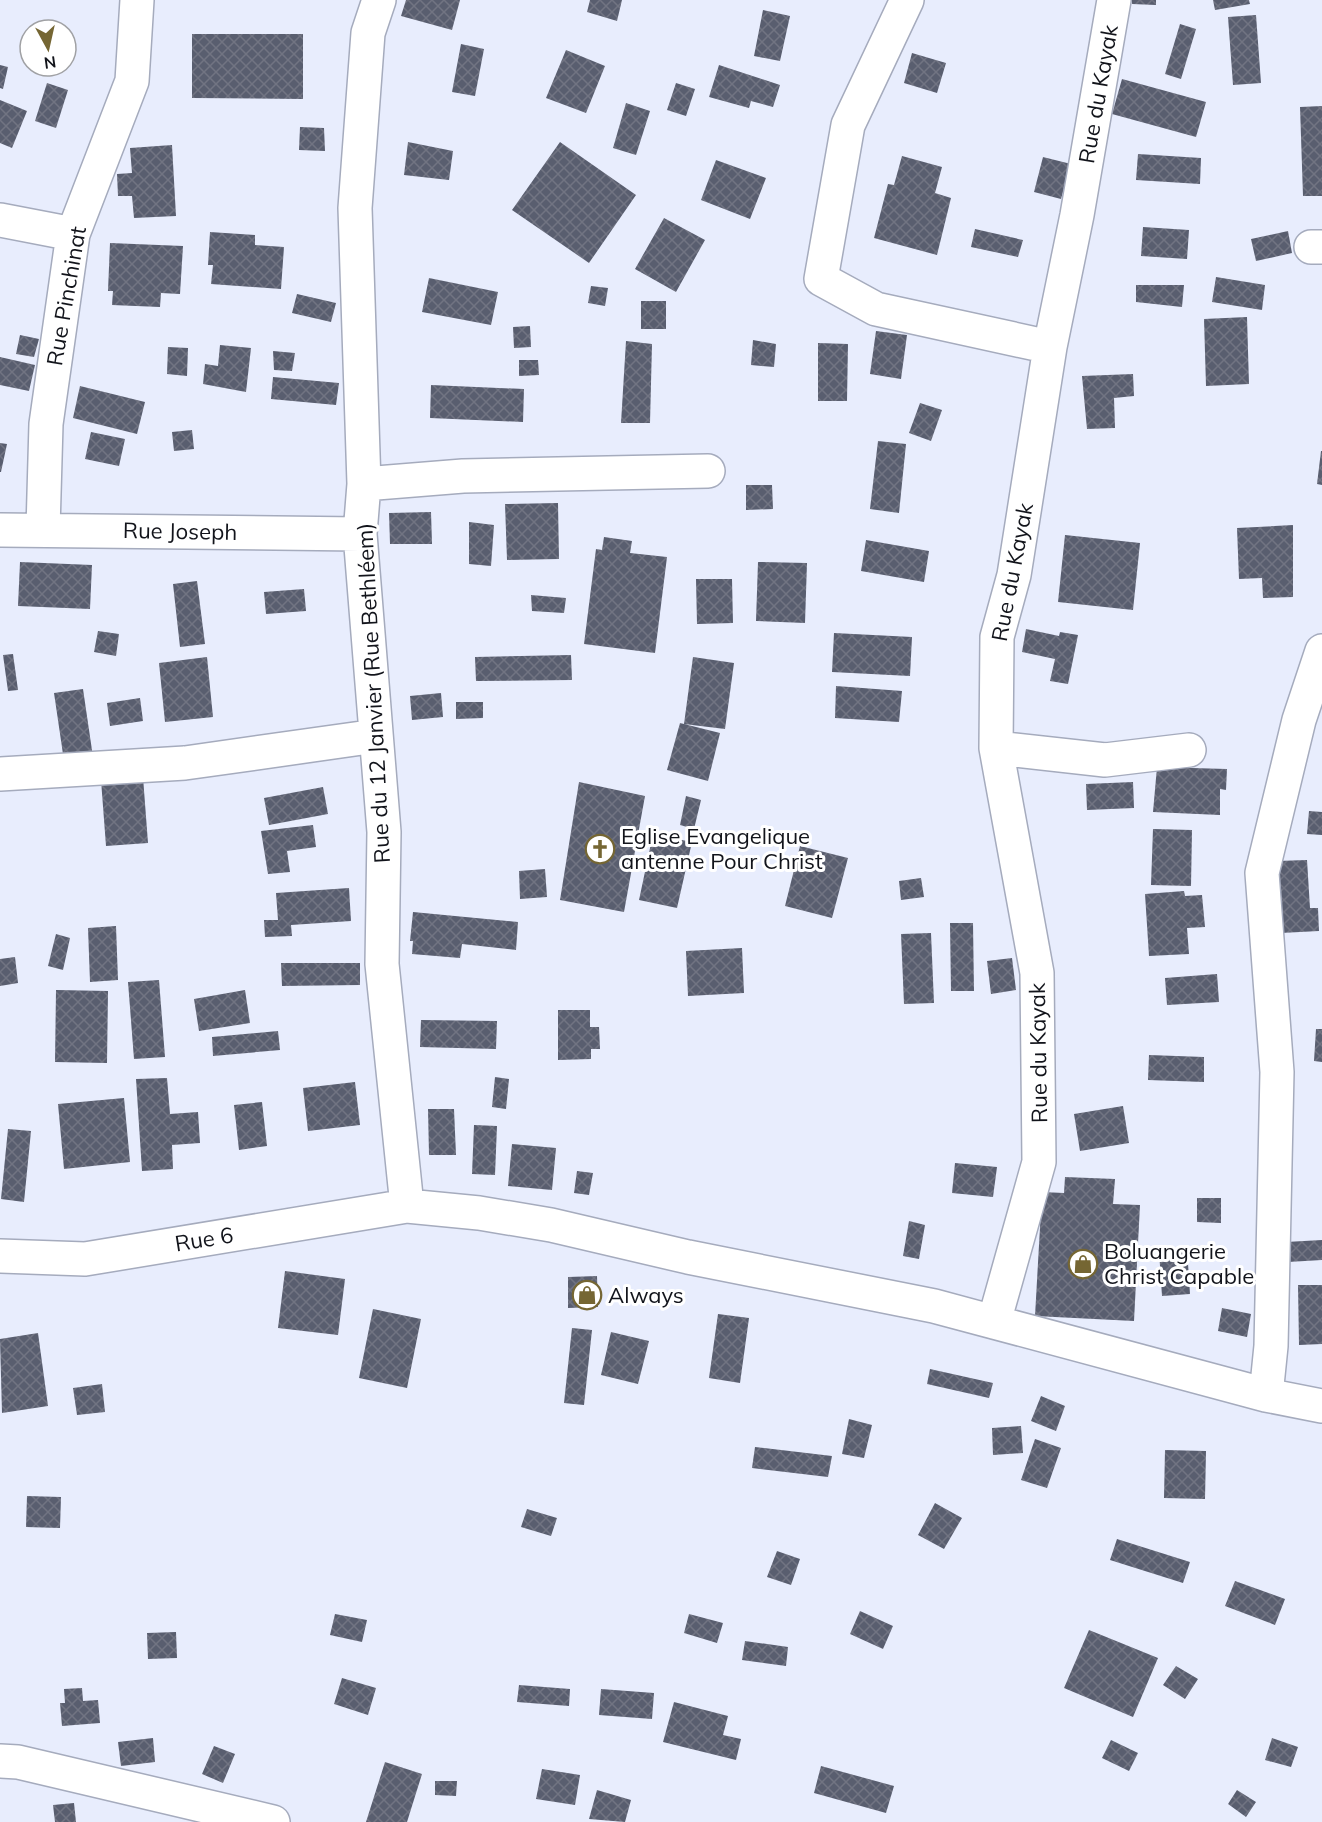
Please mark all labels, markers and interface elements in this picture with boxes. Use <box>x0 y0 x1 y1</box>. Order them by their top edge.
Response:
north arrow <box>18 18 78 78</box>
street label: Rue du Kayak <box>1072 22 1124 166</box>
text: N <box>43 52 57 74</box>
street label: Rue Pinchinat <box>40 224 92 368</box>
street label: Rue du Kayak <box>985 500 1039 644</box>
street label: Rue Joseph <box>123 516 237 546</box>
street label: Rue du 12 Janvier (Rue Bethléem) <box>350 522 396 864</box>
place label: Eglise Evangelique antenne Pour Christ <box>621 822 823 875</box>
church icon: Eglise Evangelique antenne Pour Christ <box>584 833 616 865</box>
street label: Rue du Kayak <box>1023 982 1053 1123</box>
street label: Rue 6 <box>173 1221 235 1257</box>
place label: Boluangerie Christ Capable <box>1104 1237 1254 1290</box>
shop icon: Boluangerie Christ Capable <box>1067 1248 1099 1280</box>
shop icon: Always <box>571 1279 603 1311</box>
place label: Always <box>608 1281 684 1309</box>

